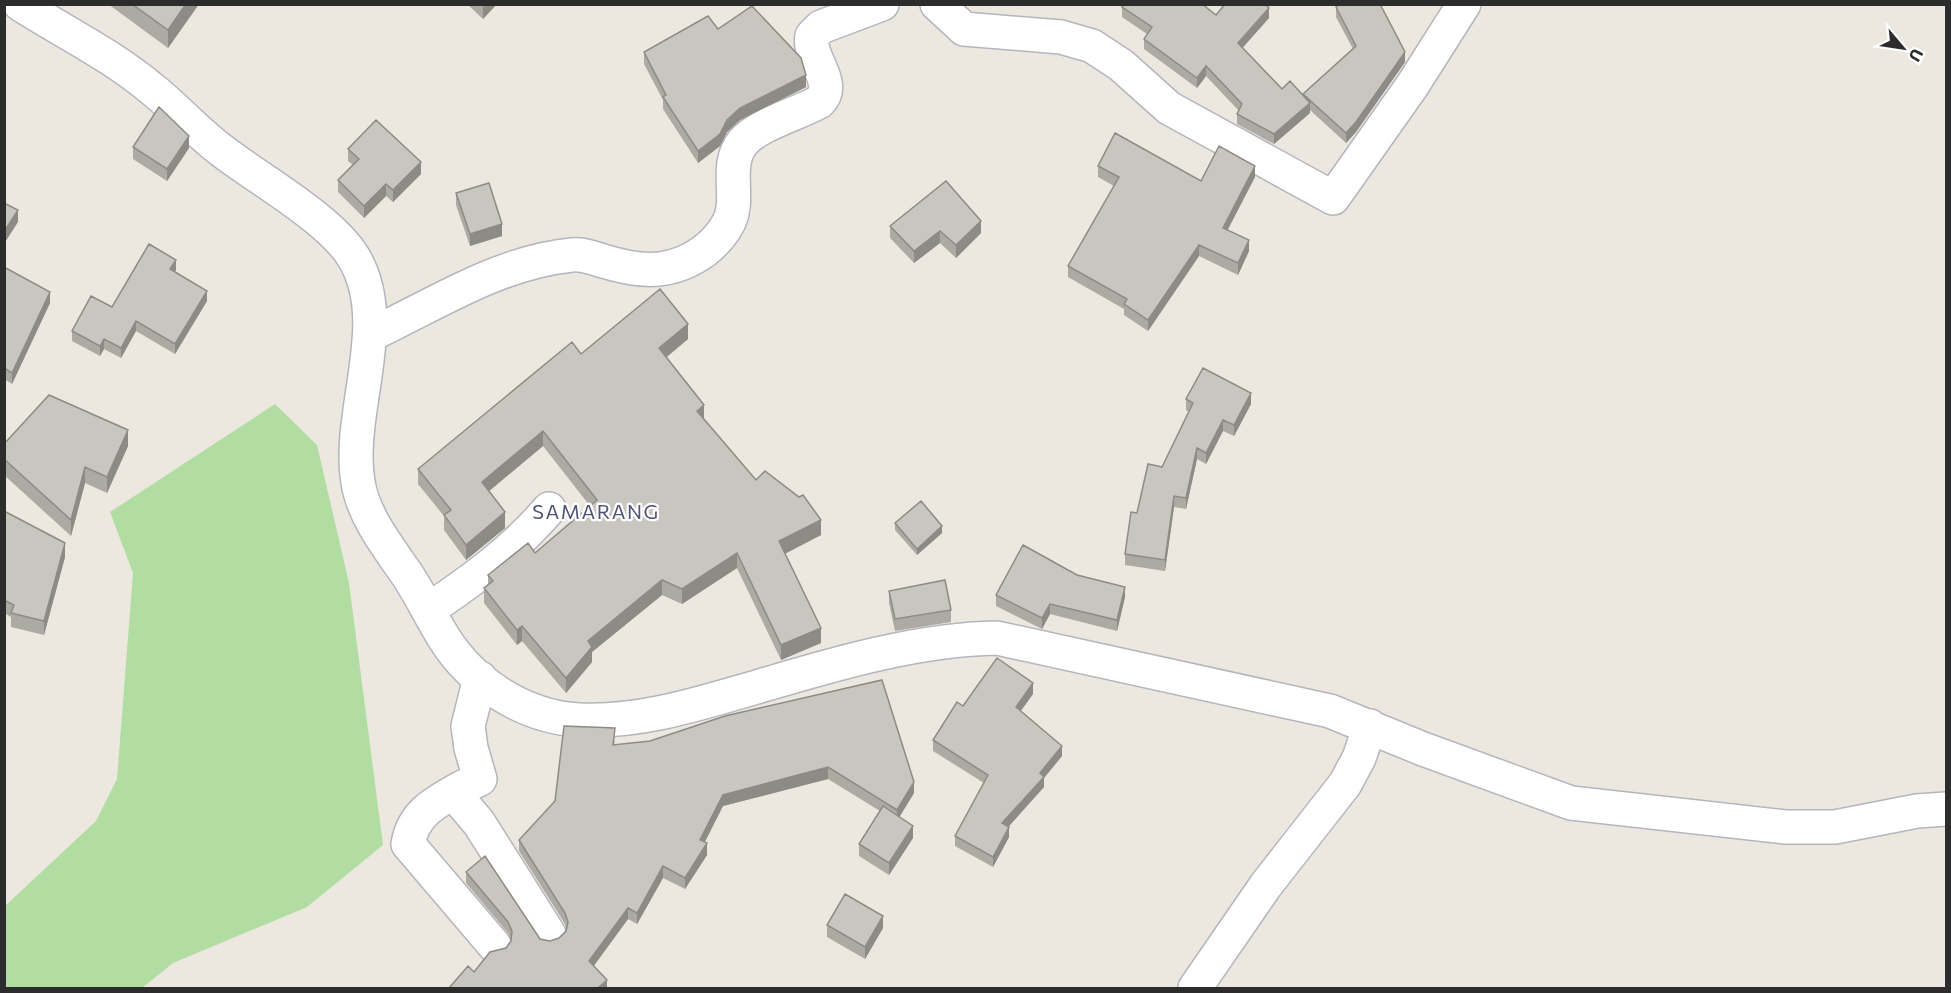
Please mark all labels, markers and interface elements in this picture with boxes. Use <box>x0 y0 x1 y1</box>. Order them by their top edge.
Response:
north arrow <box>1873 18 1933 78</box>
text: U <box>1905 46 1928 65</box>
district label: SAMARANG <box>532 499 660 523</box>

